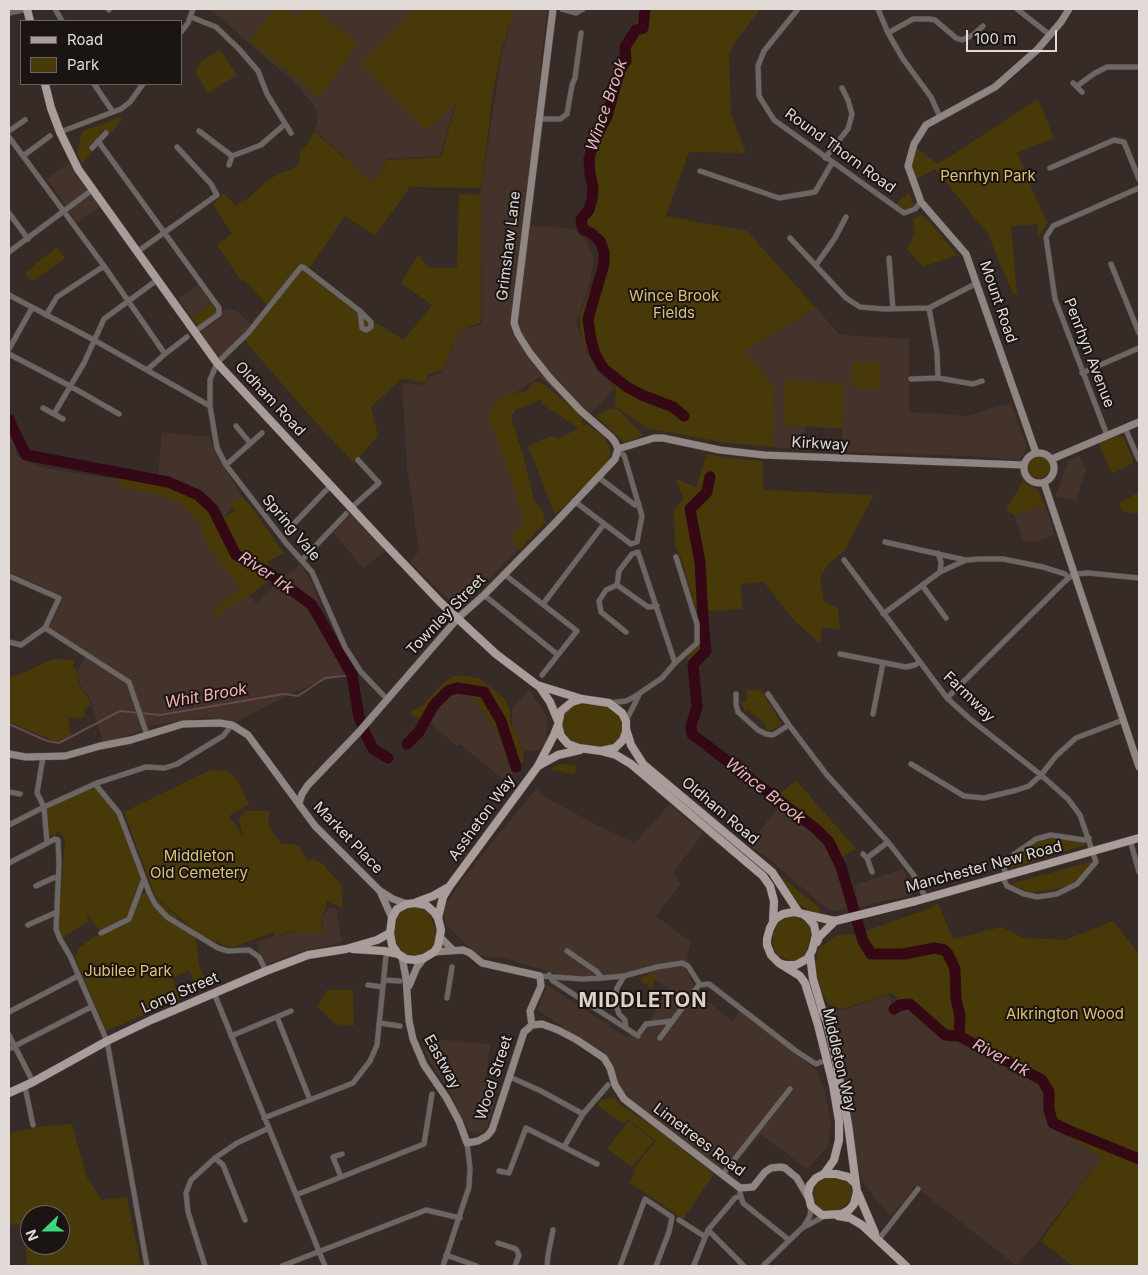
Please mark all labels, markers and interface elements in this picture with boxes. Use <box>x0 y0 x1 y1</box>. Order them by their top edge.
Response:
legend <box>20 20 182 85</box>
scale bar <box>968 20 1059 52</box>
text: 100 m <box>974 29 1016 48</box>
text: Road <box>67 30 103 49</box>
text: Park <box>67 55 99 74</box>
water label: Wince Brook <box>582 56 632 154</box>
street label: Round Thorn Road <box>781 105 899 197</box>
park label: Penrhyn Park <box>940 167 1036 185</box>
street label: Grimshaw Lane <box>493 190 525 302</box>
street label: Mount Road <box>976 259 1020 345</box>
park label: Wince Brook Fields <box>629 287 719 322</box>
street label: Penrhyn Avenue <box>1060 296 1118 410</box>
street label: Oldham Road <box>231 358 309 440</box>
street label: Kirkway <box>791 434 849 454</box>
street label: Spring Vale <box>258 491 324 565</box>
water label: River Irk <box>235 548 297 598</box>
street label: Townley Street <box>403 571 489 659</box>
street label: Farmway <box>939 668 999 726</box>
water label: Whit Brook <box>163 679 249 713</box>
water label: Wince Brook <box>721 754 809 828</box>
street label: Assheton Way <box>445 772 519 864</box>
street label: Oldham Road <box>678 774 762 848</box>
street label: Market Place <box>309 798 387 878</box>
street label: Manchester New Road <box>904 838 1064 896</box>
park label: Middleton Old Cemetery <box>150 847 248 882</box>
park label: Jubilee Park <box>84 962 172 980</box>
street label: Long Street <box>139 969 221 1017</box>
district label: MIDDLETON <box>577 989 709 1013</box>
park label: Alkrington Wood <box>1006 1005 1124 1023</box>
street label: Middleton Way <box>818 1007 860 1113</box>
street label: Eastway <box>420 1032 464 1092</box>
street label: Wood Street <box>472 1033 516 1123</box>
water label: River Irk <box>969 1035 1033 1081</box>
street label: Limetrees Road <box>650 1100 748 1180</box>
north arrow <box>20 1205 70 1255</box>
text: N <box>22 1227 41 1244</box>

